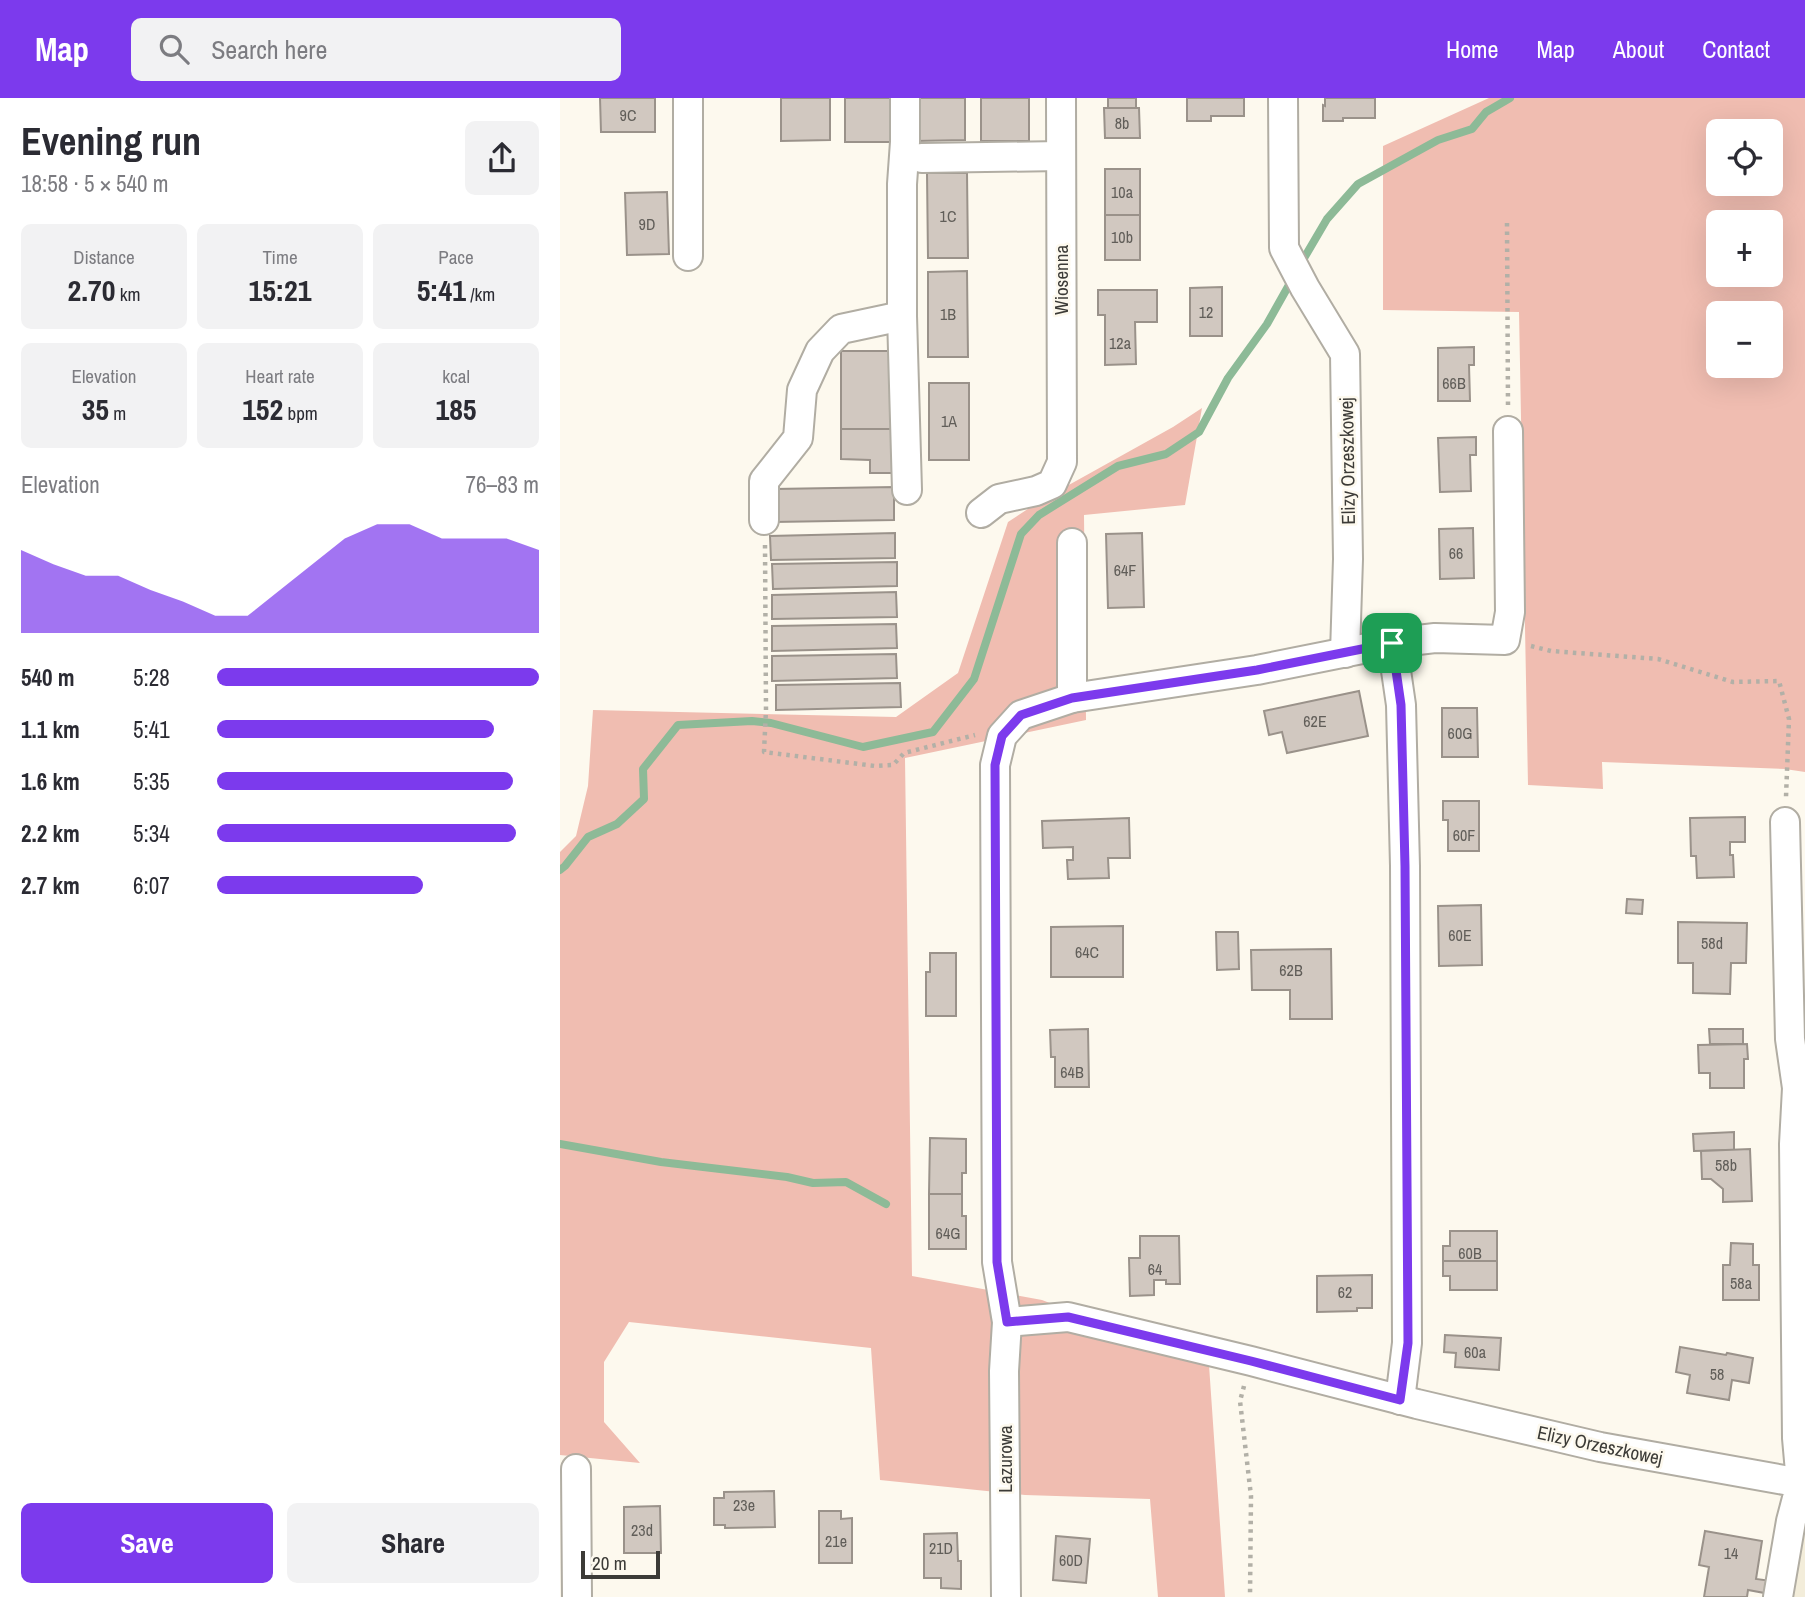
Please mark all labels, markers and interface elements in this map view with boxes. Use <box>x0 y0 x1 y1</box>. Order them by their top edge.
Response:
search box <box>131 18 621 81</box>
text: Map <box>35 27 89 71</box>
icon: search <box>155 30 193 68</box>
text: Search here <box>211 32 327 67</box>
text: Home <box>1446 33 1498 65</box>
text: Map <box>1536 33 1575 65</box>
text: About <box>1613 33 1664 65</box>
text: Contact <box>1702 33 1770 65</box>
house number: 9C <box>620 104 636 126</box>
house number: 8b <box>1115 112 1129 134</box>
text: Evening run <box>21 116 201 167</box>
map controls <box>1706 119 1783 378</box>
button: locate <box>1706 119 1783 196</box>
button: share <box>465 121 539 195</box>
text: 18:58 · 5 × 540 m <box>21 168 168 199</box>
house number: 10a <box>1111 181 1134 203</box>
house number: 1C <box>940 205 956 227</box>
button: + <box>1706 210 1783 287</box>
house number: 9D <box>639 213 655 235</box>
house number: 10b <box>1111 226 1133 248</box>
text: Distance <box>73 244 135 270</box>
text: Time <box>262 244 298 270</box>
text: Pace <box>438 244 474 270</box>
street label: Wiosenna <box>1048 245 1074 315</box>
text: 2.70 <box>68 270 115 310</box>
text: 15:21 <box>249 270 311 310</box>
text: 5:41 <box>417 270 466 310</box>
text: km <box>115 281 141 307</box>
text: /km <box>466 281 495 307</box>
house number: 12 <box>1199 301 1213 323</box>
button: − <box>1706 301 1783 378</box>
house number: 1B <box>940 303 956 325</box>
house number: 12a <box>1109 332 1132 354</box>
text: Elevation <box>72 363 136 389</box>
text: Heart rate <box>245 363 315 389</box>
text: kcal <box>442 363 470 389</box>
house number: 66B <box>1442 372 1466 394</box>
text: 35 <box>82 389 109 429</box>
text: 152 <box>242 389 283 429</box>
text: 185 <box>435 389 477 429</box>
street label: Elizy Orzeszkowej <box>1333 397 1361 525</box>
text: m <box>109 400 126 426</box>
text: bpm <box>283 400 318 426</box>
house number: 1A <box>941 410 957 432</box>
text: Elevation <box>21 469 100 500</box>
text: 76–83 m <box>466 469 539 500</box>
house number: 66 <box>1449 542 1463 564</box>
house number: 64F <box>1114 559 1136 581</box>
pin <box>1362 613 1422 673</box>
icon: arrive <box>1373 624 1411 662</box>
text: 540 m <box>21 662 74 693</box>
text: 5:28 <box>133 662 170 693</box>
house number: 62E <box>1303 710 1327 732</box>
text: 1.1 km <box>21 714 80 745</box>
text: 5:41 <box>133 714 170 745</box>
house number: 60G <box>1448 722 1472 744</box>
text: 1.6 km <box>21 766 80 797</box>
text: 5:35 <box>133 766 170 797</box>
text: 2.2 km <box>21 818 80 849</box>
text: 5:34 <box>133 818 170 849</box>
house number: 60F <box>1453 824 1475 846</box>
text: 2.7 km <box>21 870 80 901</box>
text: 6:07 <box>133 870 170 901</box>
house number: 60E <box>1448 924 1472 946</box>
house number: 58d <box>1701 932 1723 954</box>
house number: 64C <box>1075 941 1099 963</box>
house number: 62B <box>1279 959 1303 981</box>
house number: 64B <box>1060 1061 1084 1083</box>
house number: 58b <box>1715 1154 1737 1176</box>
house number: 64G <box>936 1222 960 1244</box>
house number: 60B <box>1458 1242 1482 1264</box>
house number: 64 <box>1148 1258 1162 1280</box>
house number: 58a <box>1730 1272 1753 1294</box>
house number: 62 <box>1338 1281 1352 1303</box>
house number: 60a <box>1464 1341 1487 1363</box>
house number: 58 <box>1710 1363 1724 1385</box>
street label: Elizy Orzeszkowej <box>1535 1419 1665 1471</box>
street label: Lazurowa <box>992 1425 1018 1493</box>
house number: 23e <box>733 1494 755 1516</box>
button: Save <box>21 1503 273 1583</box>
button: Share <box>287 1503 539 1583</box>
house number: 23d <box>631 1519 653 1541</box>
house number: 21e <box>825 1530 847 1552</box>
house number: 21D <box>929 1537 953 1559</box>
house number: 14 <box>1724 1542 1738 1564</box>
scale bar <box>581 1548 660 1580</box>
house number: 60D <box>1059 1549 1083 1571</box>
text: 20 m <box>592 1550 627 1576</box>

